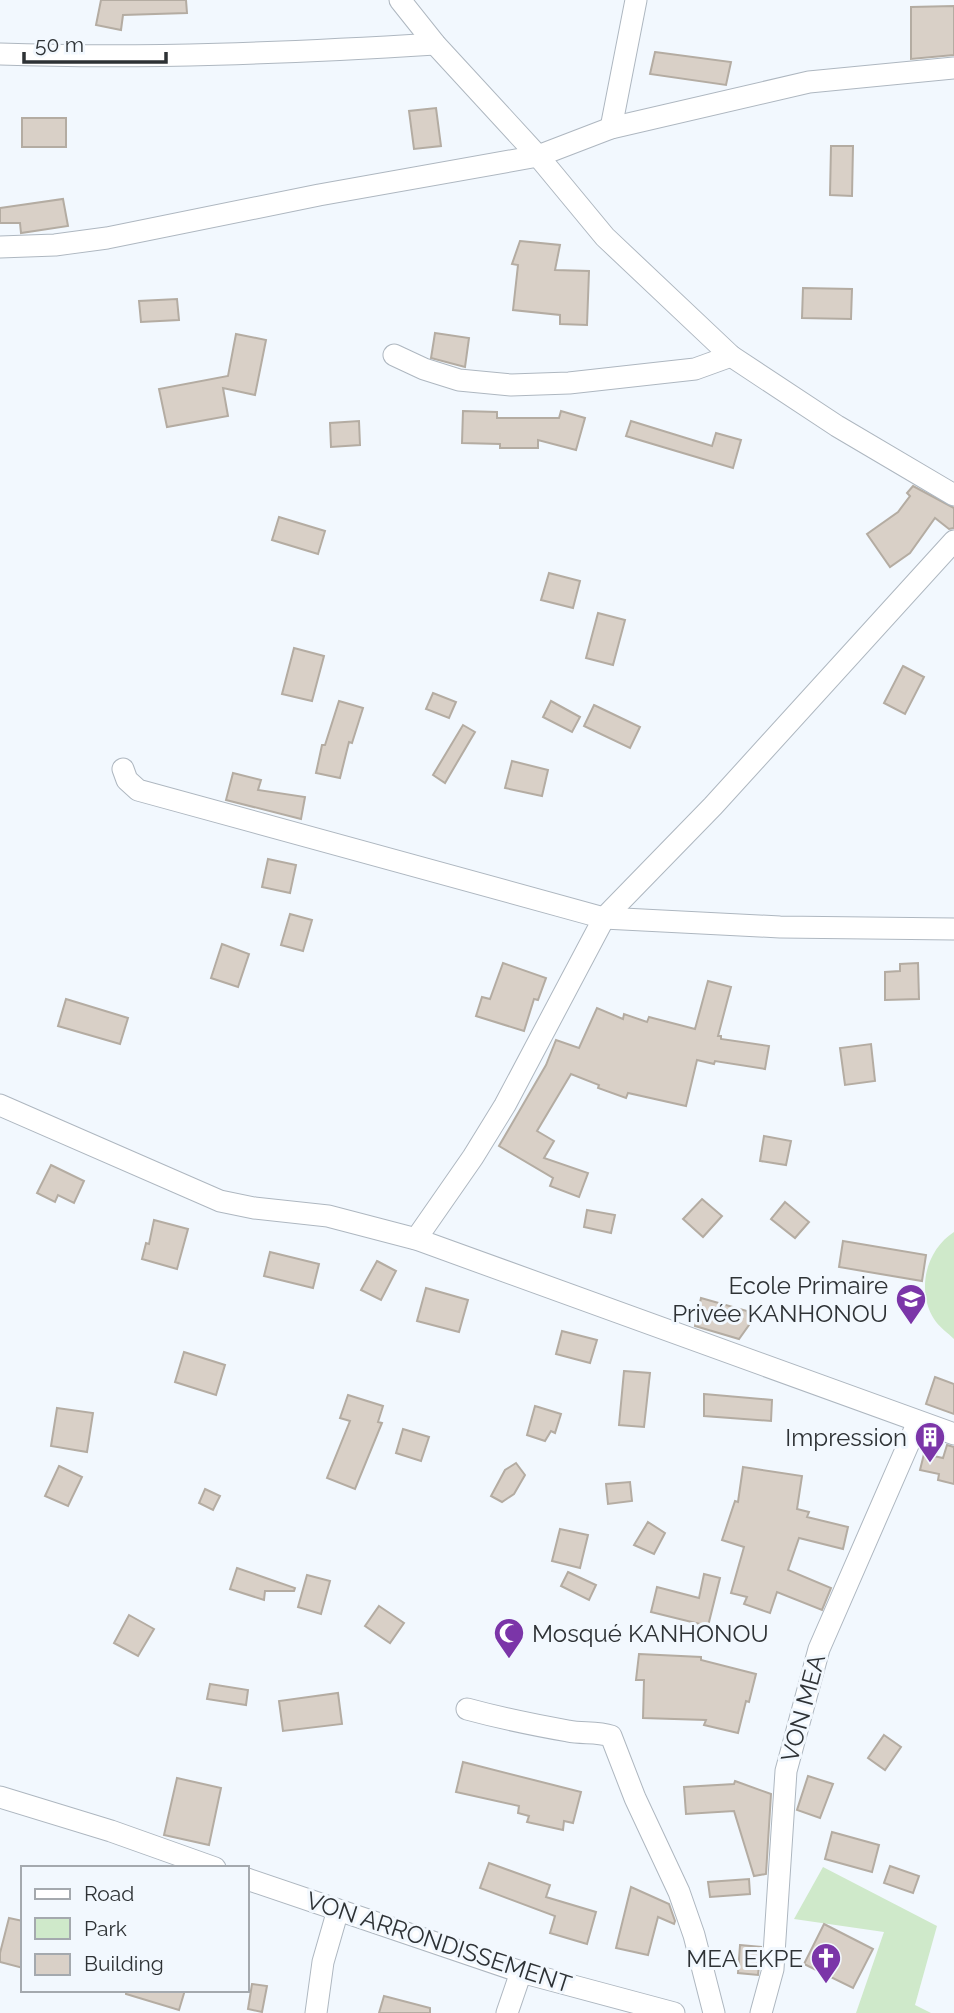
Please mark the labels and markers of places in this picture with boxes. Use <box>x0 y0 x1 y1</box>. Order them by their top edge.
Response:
place label: Ecole Primaire Privée KANHONOU <box>672 1271 888 1328</box>
school or university icon: Ecole Primaire Privée KANHONOU <box>894 1282 928 1326</box>
building icon: Impression <box>913 1420 947 1464</box>
place label: Impression <box>785 1423 907 1452</box>
mosque icon: Mosqué KANHONOU <box>492 1616 526 1660</box>
place label: Mosqué KANHONOU <box>532 1619 769 1648</box>
church icon: MEA EKPE <box>809 1941 843 1985</box>
place label: MEA EKPE <box>686 1944 803 1973</box>

